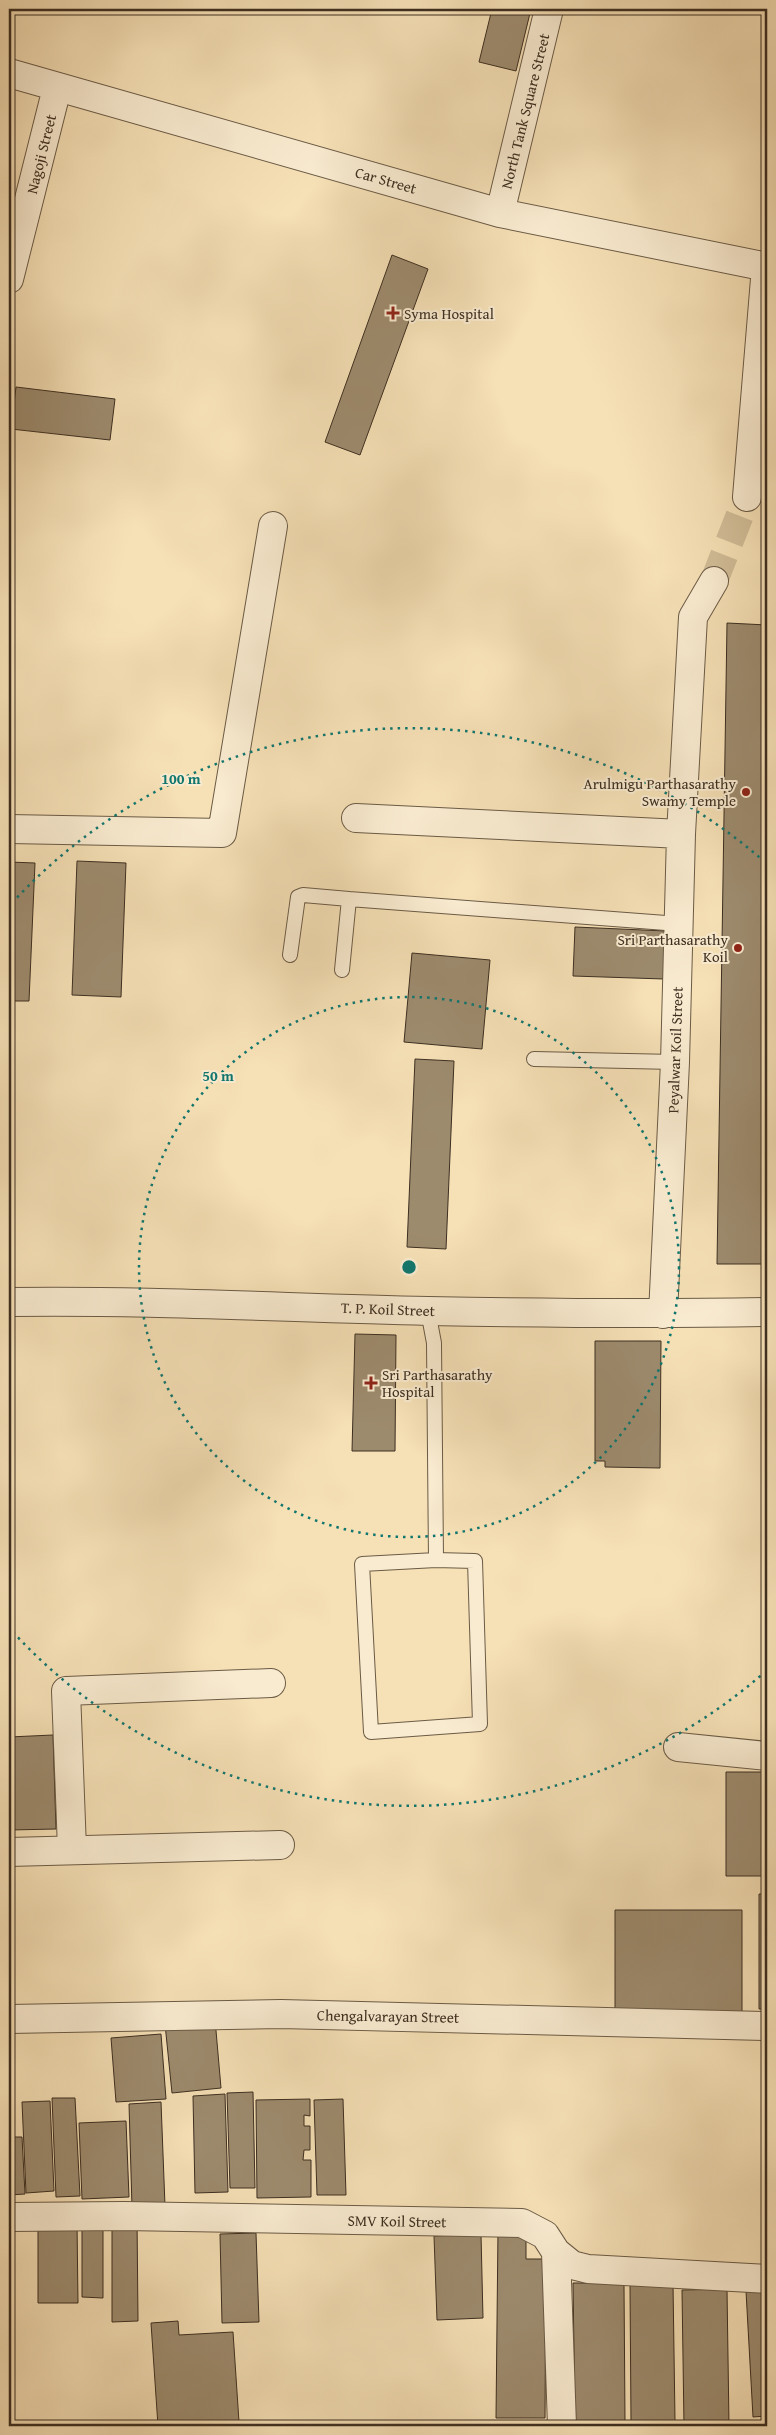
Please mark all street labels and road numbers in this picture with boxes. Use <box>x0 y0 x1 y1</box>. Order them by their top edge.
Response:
street label: North Tank Square Street <box>496 30 555 191</box>
street label: Nagoji Street <box>21 111 61 196</box>
street label: Car Street <box>353 161 420 199</box>
street label: Peyalwar Koil Street <box>662 986 688 1114</box>
street label: T. P. Koil Street <box>341 1297 436 1321</box>
street label: Chengalvarayan Street <box>317 2004 460 2028</box>
street label: SMV Koil Street <box>347 2210 447 2232</box>

